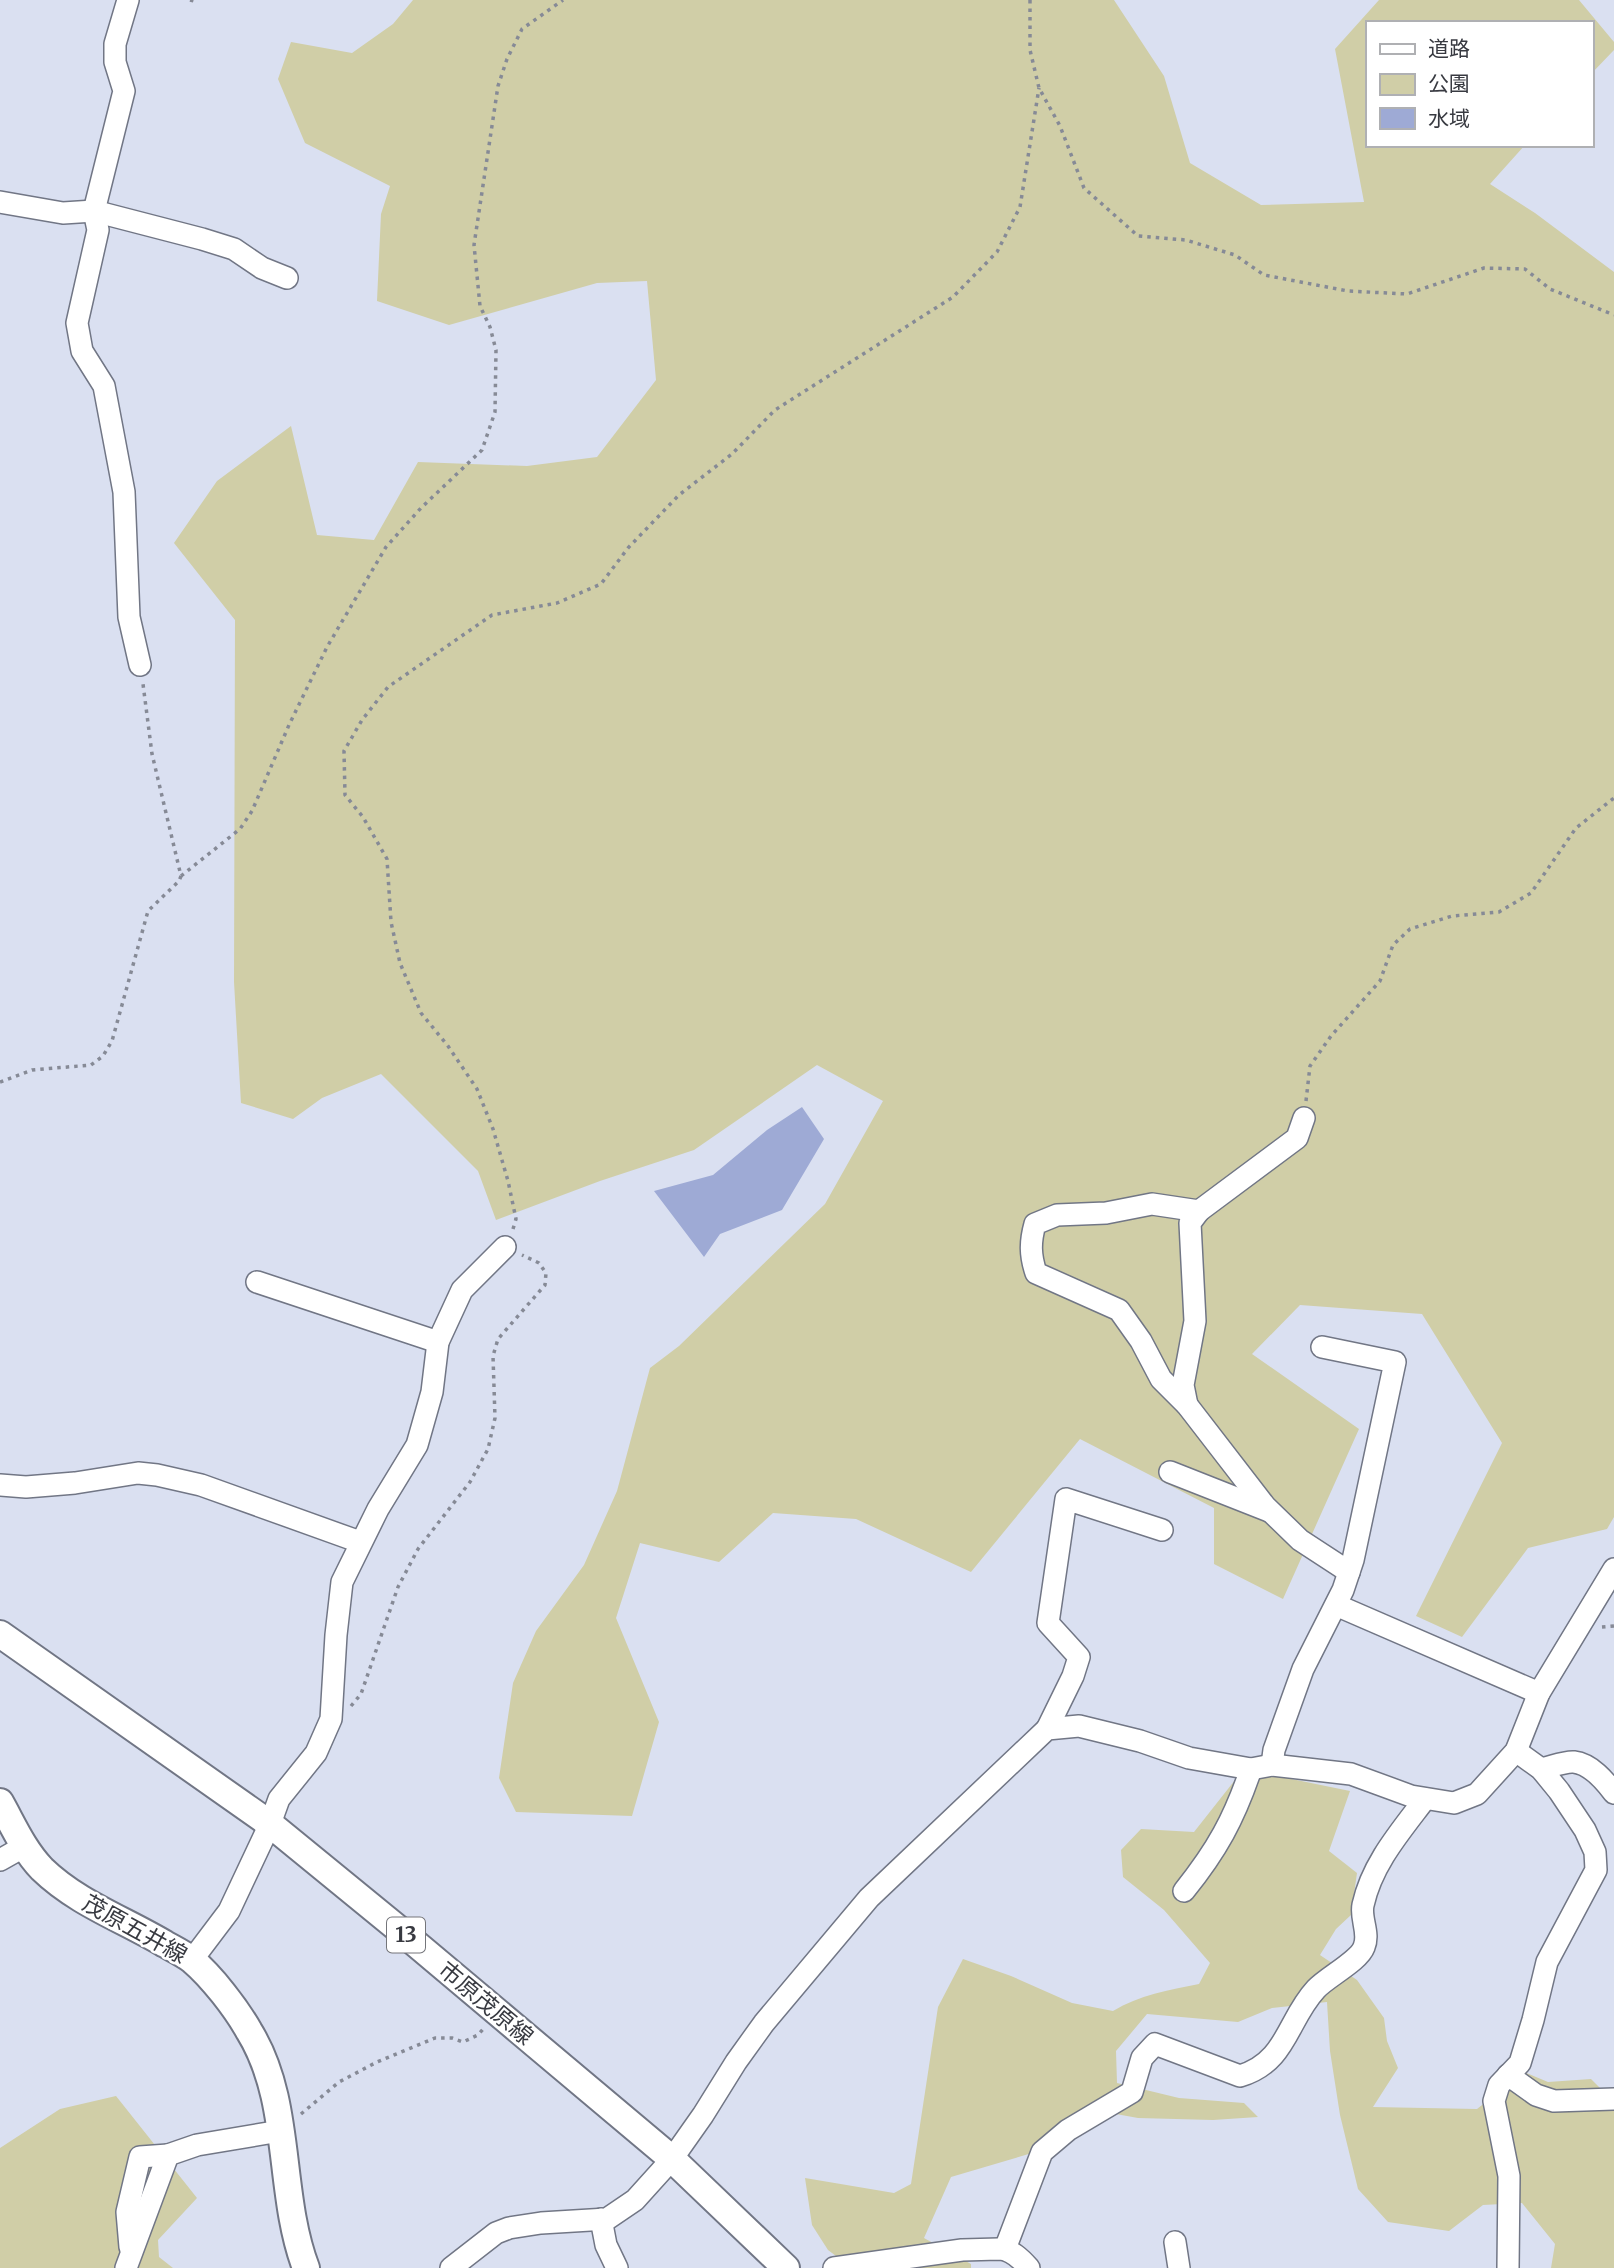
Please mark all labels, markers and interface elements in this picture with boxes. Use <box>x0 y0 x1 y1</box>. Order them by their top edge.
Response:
legend <box>1366 21 1593 147</box>
text: 道路 <box>1428 35 1470 62</box>
text: 公園 <box>1428 70 1470 97</box>
text: 水域 <box>1428 105 1470 132</box>
street label: 茂原五井線 <box>78 1888 193 1969</box>
road number: 13 <box>387 1918 425 1952</box>
street label: 市原茂原線 <box>433 1955 540 2051</box>

